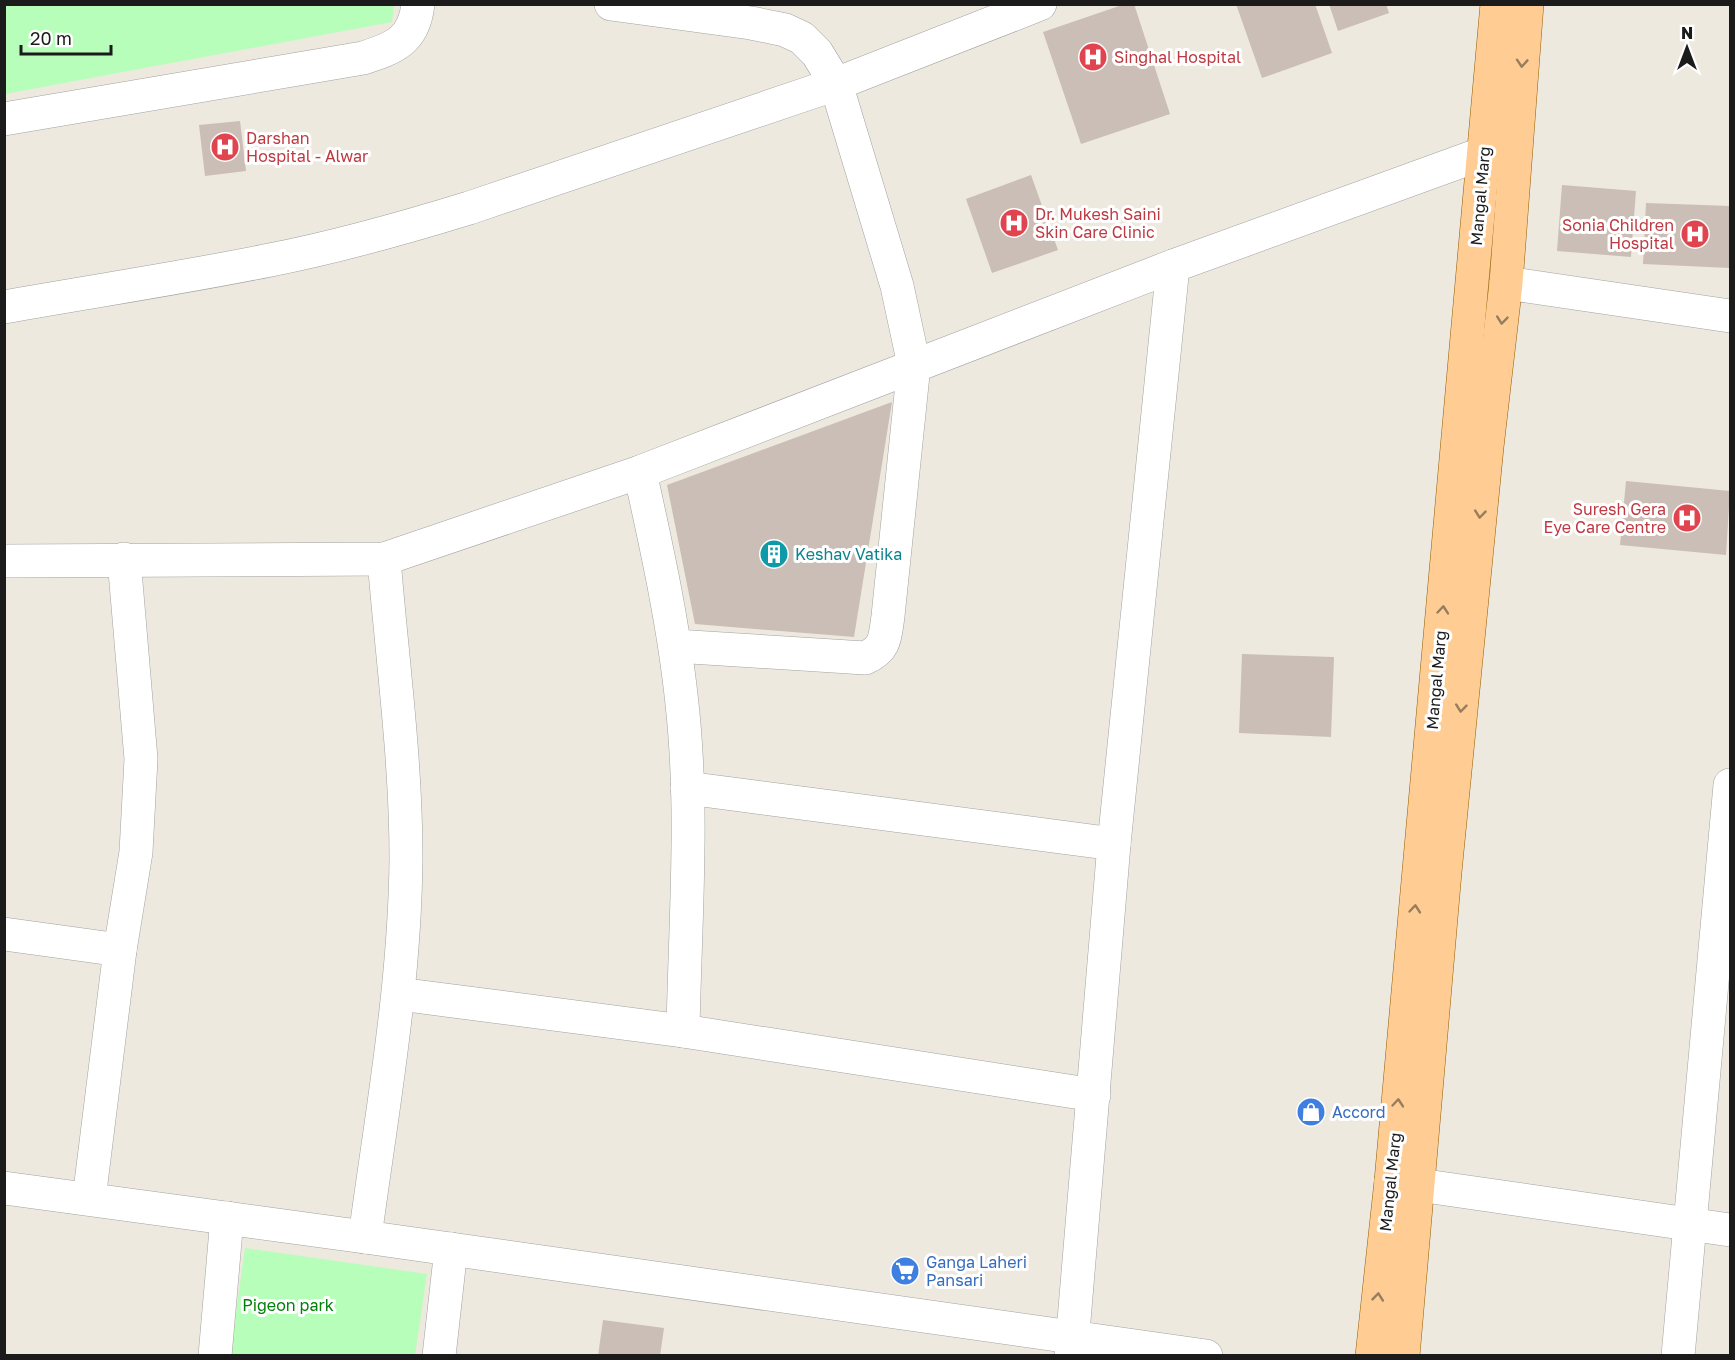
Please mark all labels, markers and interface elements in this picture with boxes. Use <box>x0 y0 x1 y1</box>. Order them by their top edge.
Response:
scale bar <box>21 18 111 56</box>
north arrow <box>1657 18 1717 78</box>
text: N <box>1681 23 1693 43</box>
text: 20 m <box>30 27 72 49</box>
hospital icon: Singhal Hospital <box>1077 41 1109 73</box>
place label: Singhal Hospital <box>1114 47 1241 67</box>
one-way arrow <box>1516 58 1529 67</box>
place label: Darshan Hospital - Alwar <box>246 128 368 166</box>
hospital icon: Darshan Hospital - Alwar <box>209 131 241 163</box>
street label: Mangal Marg <box>1466 146 1494 246</box>
place label: Dr. Mukesh Saini Skin Care Clinic <box>1035 204 1161 242</box>
hospital icon: Dr. Mukesh Saini Skin Care Clinic <box>998 207 1030 239</box>
place label: Sonia Children Hospital <box>1562 215 1674 253</box>
hospital icon: Sonia Children Hospital <box>1679 218 1711 250</box>
one-way arrow <box>1496 315 1508 325</box>
place label: Suresh Gera Eye Care Centre <box>1544 499 1666 537</box>
hospital icon: Suresh Gera Eye Care Centre <box>1671 502 1703 534</box>
one-way arrow <box>1475 509 1487 518</box>
building icon: Keshav Vatika <box>758 538 790 570</box>
place label: Keshav Vatika <box>795 544 902 564</box>
one-way arrow <box>1436 606 1449 615</box>
street label: Mangal Marg <box>1422 630 1450 730</box>
one-way arrow <box>1455 703 1468 712</box>
one-way arrow <box>1408 905 1421 914</box>
shop icon: Accord <box>1295 1096 1327 1128</box>
one-way arrow <box>1391 1099 1404 1108</box>
place label: Accord <box>1332 1102 1386 1122</box>
street label: Mangal Marg <box>1375 1132 1405 1232</box>
place label: Ganga Laheri Pansari <box>926 1252 1027 1290</box>
supermarket icon: Ganga Laheri Pansari <box>889 1255 921 1287</box>
one-way arrow <box>1372 1293 1384 1302</box>
park label: Pigeon park <box>242 1295 334 1315</box>

